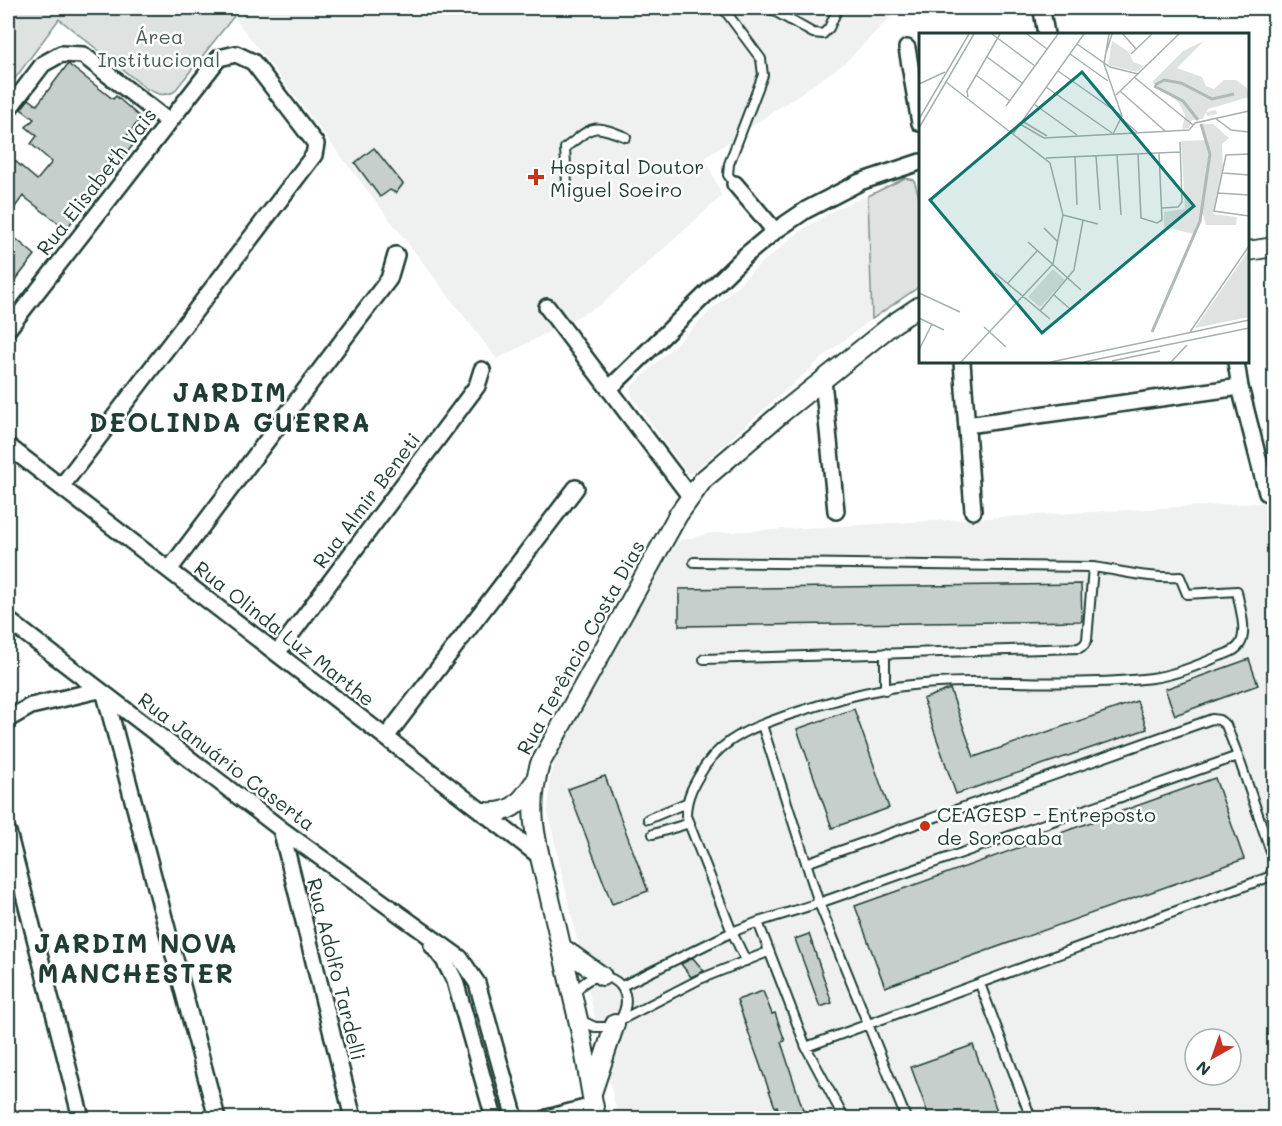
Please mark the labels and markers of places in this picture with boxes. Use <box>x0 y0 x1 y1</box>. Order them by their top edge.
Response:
place label: Hospital Doutor Miguel Soeiro <box>550 153 704 202</box>
marker: Hospital Doutor Miguel Soeiro <box>527 168 545 186</box>
place label: CEAGESP - Entreposto de Sorocaba <box>937 801 1156 850</box>
marker: CEAGESP - Entreposto de Sorocaba <box>918 819 932 833</box>

